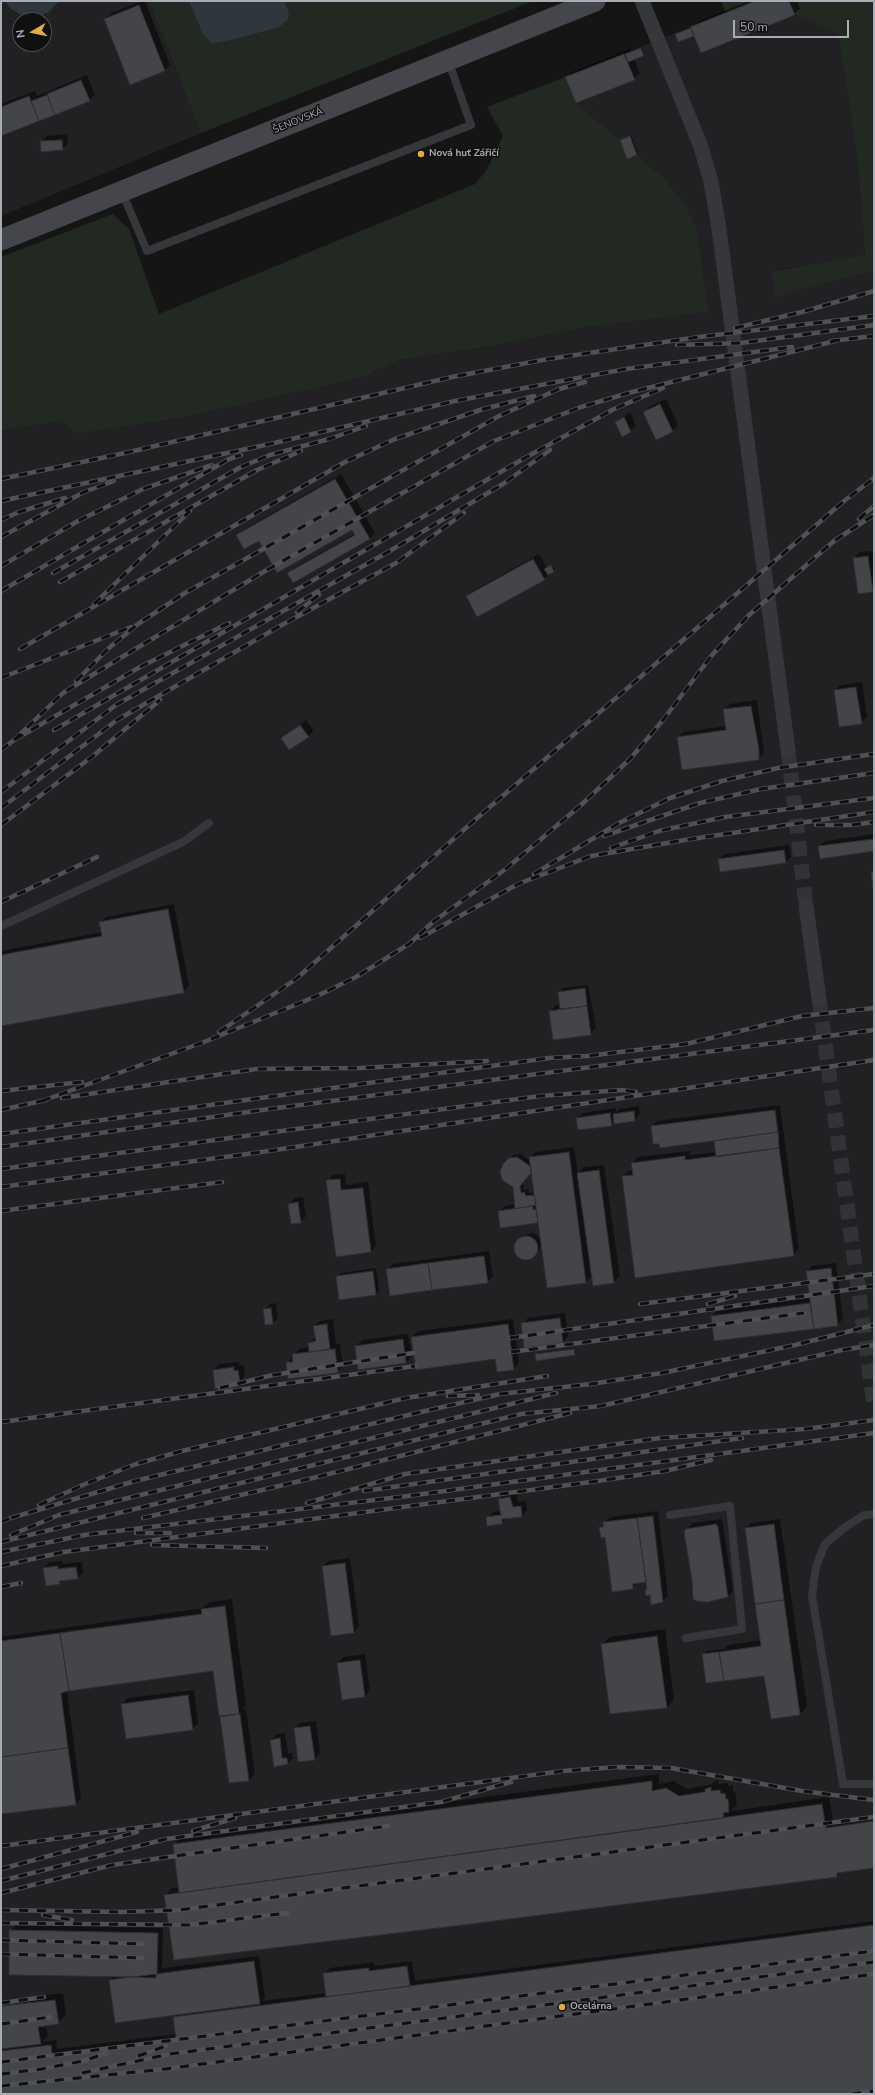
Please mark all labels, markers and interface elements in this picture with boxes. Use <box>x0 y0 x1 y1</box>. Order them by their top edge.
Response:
north arrow <box>12 12 52 52</box>
scale bar <box>735 12 851 38</box>
text: 50 m <box>740 19 768 35</box>
text: N <box>13 29 29 39</box>
street label: ŠENOVSKÁ <box>271 105 325 137</box>
place label: Nová huť Zářičí <box>429 148 499 160</box>
marker: Nová huť Zářičí <box>416 149 426 159</box>
place label: Ocelárna <box>570 2001 612 2013</box>
marker: Ocelárna <box>557 2002 567 2012</box>

